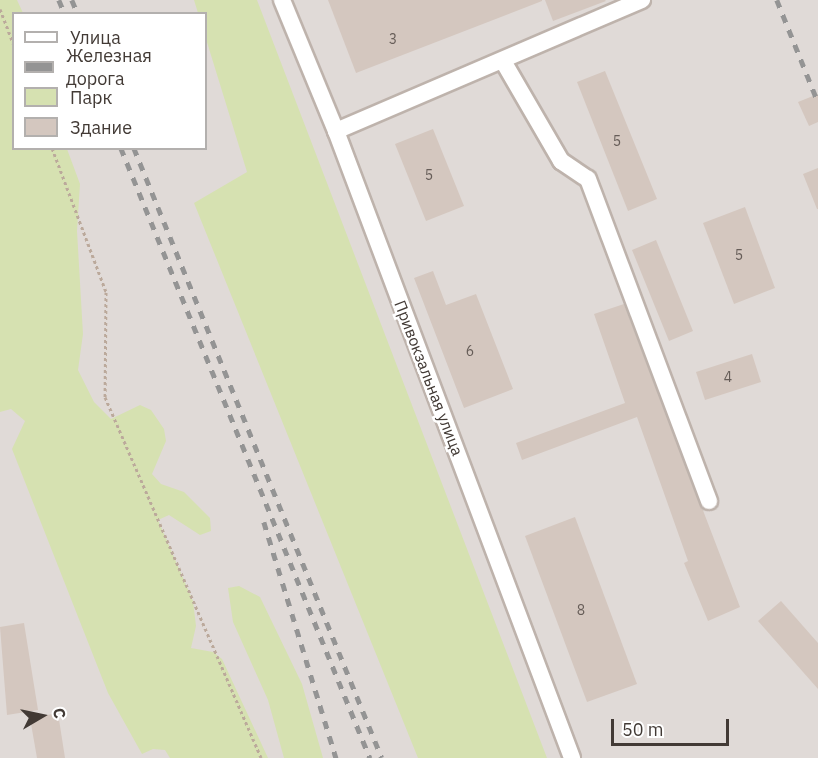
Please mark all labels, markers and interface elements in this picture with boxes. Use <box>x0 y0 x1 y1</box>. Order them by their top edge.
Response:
legend <box>12 12 207 150</box>
text: Улица <box>70 26 121 49</box>
house number: 3 <box>389 31 397 47</box>
text: Железная дорога <box>66 44 152 90</box>
text: Парк <box>70 86 112 109</box>
text: Здание <box>70 116 132 139</box>
house number: 5 <box>613 133 621 149</box>
house number: 5 <box>425 167 433 183</box>
house number: 5 <box>735 247 743 263</box>
street label: Привокзальная улица <box>390 298 468 458</box>
house number: 6 <box>466 343 474 359</box>
house number: 4 <box>724 369 732 385</box>
house number: 8 <box>577 602 585 618</box>
north arrow <box>12 686 72 746</box>
text: С <box>49 706 70 720</box>
scale bar <box>614 707 732 745</box>
text: 50 m <box>622 718 664 741</box>

